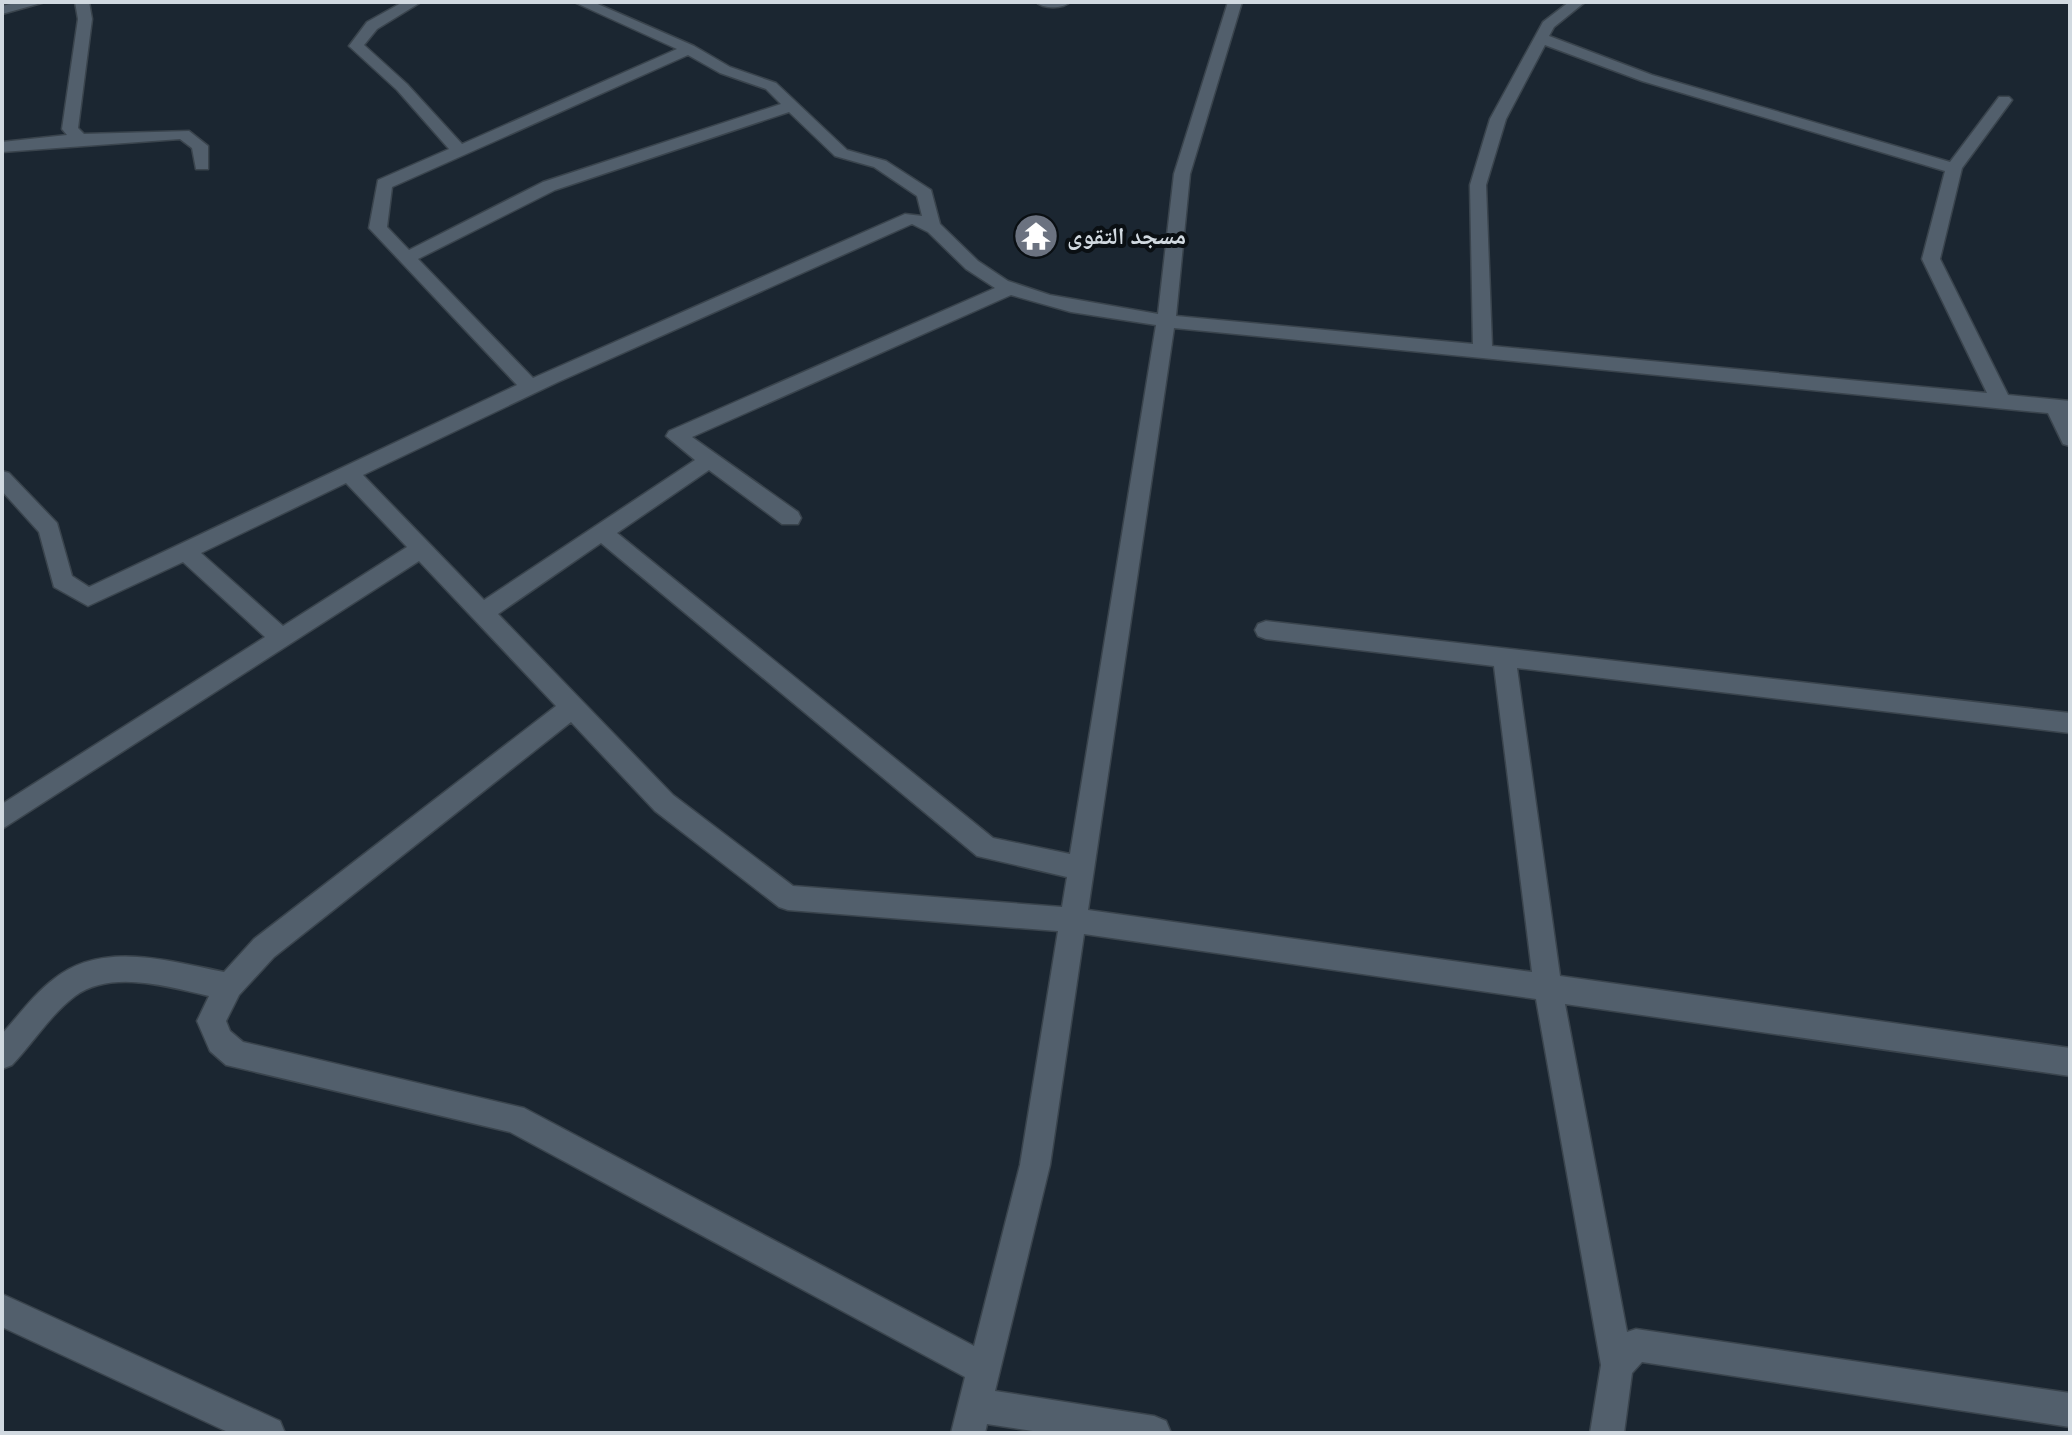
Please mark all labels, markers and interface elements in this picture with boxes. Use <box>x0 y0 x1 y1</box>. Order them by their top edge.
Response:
temple icon: مسجد التقوى <box>1012 212 1060 260</box>
place label: مسجد التقوى <box>1067 222 1186 250</box>

